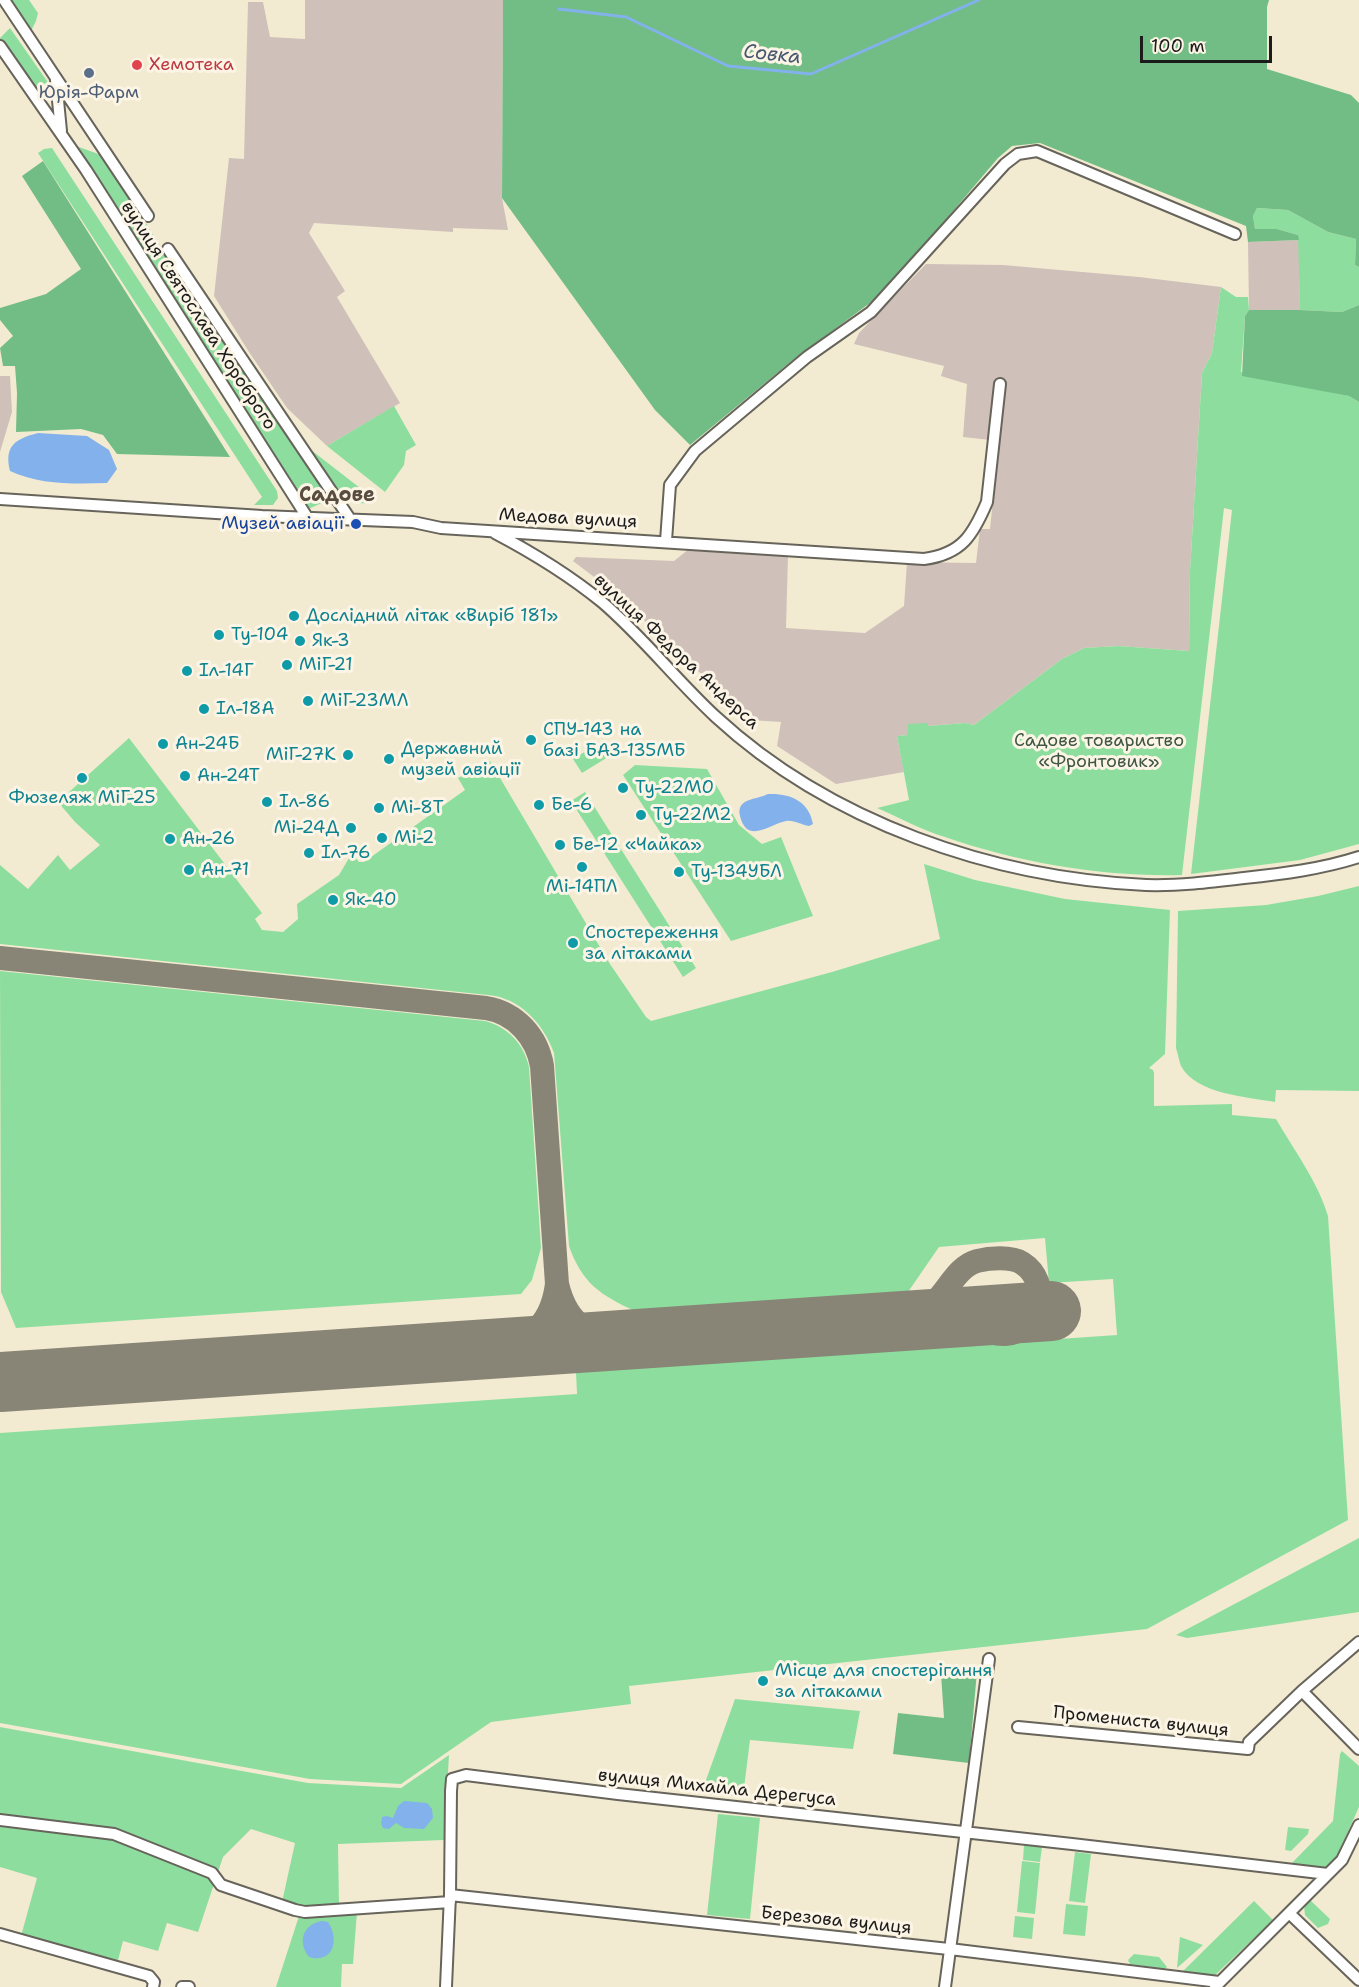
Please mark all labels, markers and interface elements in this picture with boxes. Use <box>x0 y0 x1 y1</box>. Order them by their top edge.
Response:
scale bar <box>1143 24 1275 62</box>
text: 100 m <box>1151 34 1205 58</box>
water label: Совка <box>742 40 802 70</box>
place label: Хемотека <box>149 54 234 76</box>
marker: Хемотека <box>130 58 144 72</box>
marker: Юрія-Фарм <box>82 66 96 80</box>
place label: Юрія-Фарм <box>39 82 139 104</box>
street label: вулиця Святослава Хороброго <box>116 198 280 434</box>
district label: Садове <box>299 484 375 508</box>
street label: Медова вулиця <box>498 505 638 533</box>
place label: Музей авіації <box>221 513 344 535</box>
marker: Музей авіації <box>349 517 363 531</box>
street label: вулиця Федора Андерса <box>589 570 763 734</box>
place label: Дослідний літак «Виріб 181» <box>306 605 558 627</box>
marker: Дослідний літак «Виріб 181» <box>287 609 301 623</box>
place label: Ту-104 <box>231 624 288 646</box>
marker: Ту-104 <box>212 628 226 642</box>
place label: Як-3 <box>312 630 350 652</box>
marker: Як-3 <box>293 634 307 648</box>
place label: МіГ-21 <box>299 654 353 676</box>
marker: МіГ-21 <box>280 658 294 672</box>
place label: Іл-14Г <box>199 660 253 682</box>
marker: Іл-14Г <box>180 664 194 678</box>
place label: МіГ-23МЛ <box>320 690 409 712</box>
marker: МіГ-23МЛ <box>301 694 315 708</box>
place label: Іл-18А <box>216 698 275 720</box>
marker: Іл-18А <box>197 702 211 716</box>
place label: СПУ-143 на базі БАЗ-135МБ <box>543 719 686 762</box>
park label: Садове товариство «Фронтовик» <box>1014 730 1184 772</box>
place label: Ан-24Б <box>175 733 240 755</box>
marker: СПУ-143 на базі БАЗ-135МБ <box>524 733 538 747</box>
marker: Ан-24Б <box>156 737 170 751</box>
place label: Державний музей авіації <box>401 738 520 780</box>
place label: МіГ-27K <box>266 744 336 766</box>
marker: МіГ-27K <box>341 748 355 762</box>
marker: Державний музей авіації <box>382 752 396 766</box>
place label: Ан-24Т <box>197 765 260 787</box>
marker: Ан-24Т <box>178 769 192 783</box>
marker: Фюзеляж МіГ-25 <box>75 771 89 785</box>
place label: Ту-22М0 <box>635 777 714 799</box>
marker: Ту-22М0 <box>616 781 630 795</box>
place label: Фюзеляж МіГ-25 <box>8 787 156 809</box>
place label: Іл-86 <box>279 791 330 813</box>
place label: Бе-6 <box>551 794 592 816</box>
marker: Іл-86 <box>260 795 274 809</box>
place label: Мі-8Т <box>391 797 444 819</box>
marker: Бе-6 <box>532 798 546 812</box>
marker: Мі-8Т <box>372 801 386 815</box>
place label: Ту-22М2 <box>653 804 732 826</box>
marker: Ту-22М2 <box>634 808 648 822</box>
place label: Мі-24Д <box>274 817 339 839</box>
marker: Мі-24Д <box>344 821 358 835</box>
place label: Мі-2 <box>394 827 434 849</box>
place label: Ан-26 <box>182 828 235 850</box>
marker: Мі-2 <box>375 831 389 845</box>
marker: Ан-26 <box>163 832 177 846</box>
place label: Бе-12 «Чайка» <box>572 834 702 856</box>
marker: Бе-12 «Чайка» <box>553 838 567 852</box>
place label: Іл-76 <box>321 842 371 864</box>
marker: Іл-76 <box>302 846 316 860</box>
place label: Ан-71 <box>201 859 249 881</box>
marker: Мі-14ПЛ <box>575 860 589 874</box>
place label: Ту-134УБЛ <box>691 861 782 883</box>
marker: Ан-71 <box>182 863 196 877</box>
marker: Ту-134УБЛ <box>672 865 686 879</box>
place label: Мі-14ПЛ <box>546 876 618 898</box>
place label: Як-40 <box>345 889 397 911</box>
marker: Як-40 <box>326 893 340 907</box>
place label: Спостереження за літаками <box>585 922 719 964</box>
marker: Спостереження за літаками <box>566 936 580 950</box>
place label: Місце для спостерігання за літаками <box>775 1660 992 1702</box>
marker: Місце для спостерігання за літаками <box>756 1674 770 1688</box>
street label: Промениста вулиця <box>1052 1702 1230 1742</box>
street label: вулиця Михайла Дерегуса <box>597 1765 837 1811</box>
street label: Березова вулиця <box>760 1902 912 1940</box>

